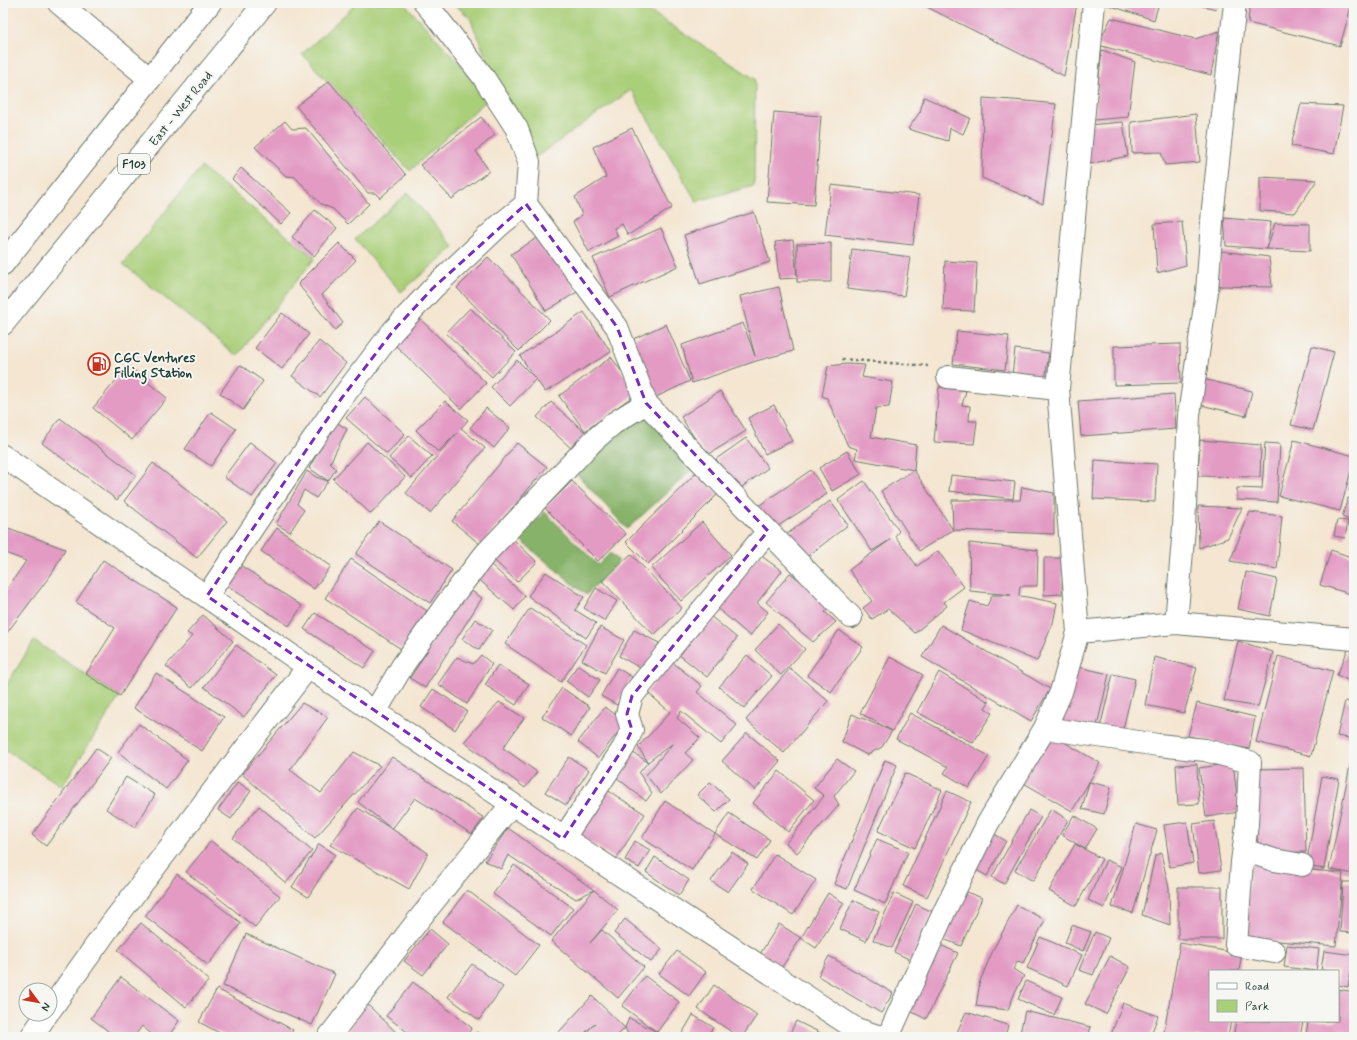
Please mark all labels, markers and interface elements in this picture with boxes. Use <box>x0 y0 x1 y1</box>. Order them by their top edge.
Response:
street label: East - West Road <box>146 68 217 150</box>
road number: F103 <box>118 154 150 174</box>
place label: CGC Ventures Filling Station <box>114 350 195 385</box>
fuel station icon: CGC Ventures Filling Station <box>86 351 112 377</box>
legend <box>1209 970 1339 1022</box>
text: Road <box>1245 979 1269 995</box>
north arrow <box>18 982 58 1022</box>
text: Park <box>1245 999 1269 1015</box>
text: N <box>38 1000 54 1014</box>

